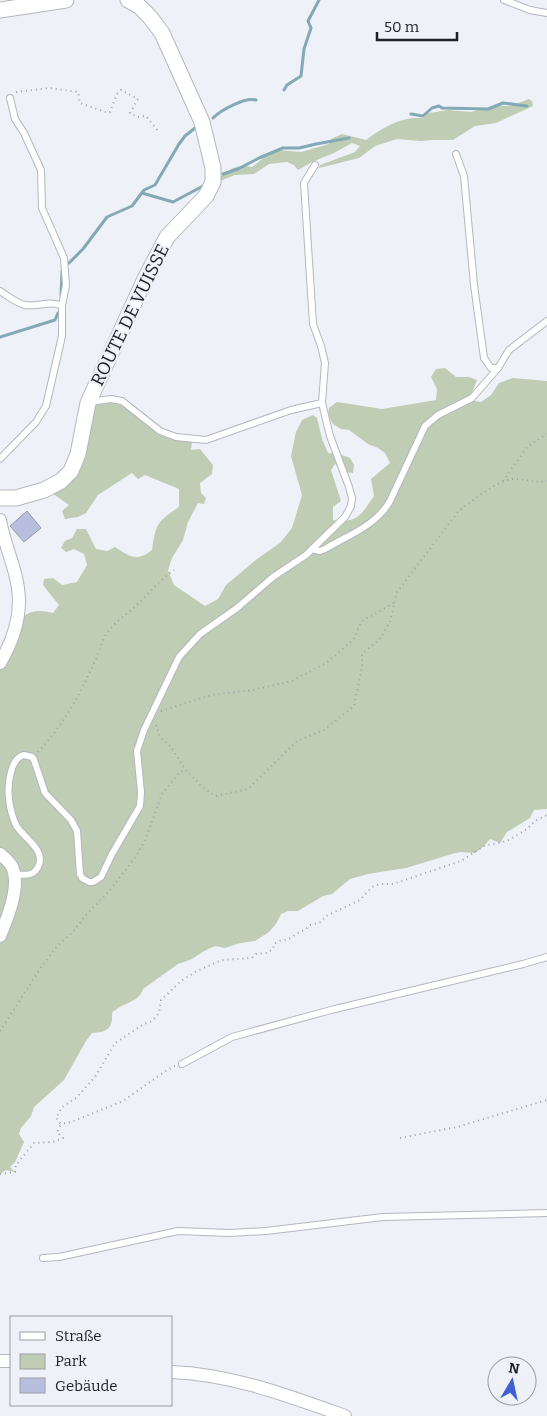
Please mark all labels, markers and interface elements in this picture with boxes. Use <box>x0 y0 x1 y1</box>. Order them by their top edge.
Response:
scale bar <box>377 10 457 42</box>
text: 50 m <box>384 18 420 36</box>
street label: ROUTE DE VUISSE <box>86 241 174 389</box>
legend <box>10 1316 172 1406</box>
text: Straße <box>55 1327 101 1345</box>
text: Park <box>55 1352 87 1370</box>
north arrow <box>487 1356 537 1406</box>
text: N <box>507 1359 521 1378</box>
text: Gebäude <box>55 1377 118 1395</box>

